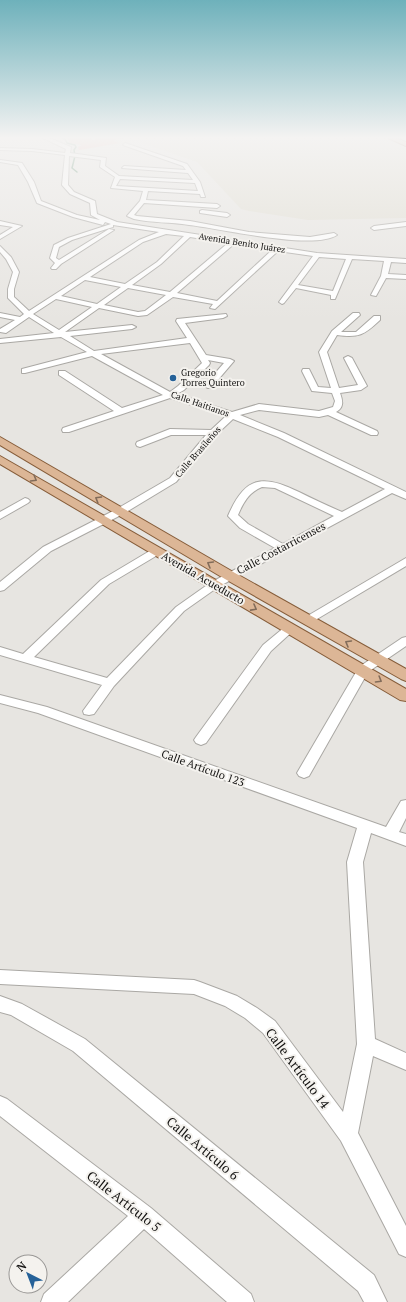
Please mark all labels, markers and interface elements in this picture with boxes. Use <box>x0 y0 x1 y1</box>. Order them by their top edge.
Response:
street label: Avenida Benito Juárez <box>198 230 286 256</box>
place label: Gregorio Torres Quintero <box>181 367 245 389</box>
marker: Gregorio Torres Quintero <box>168 373 178 383</box>
street label: Calle Haitianos <box>169 388 231 420</box>
street label: Calle Brasileños <box>172 424 224 480</box>
one-way arrow <box>30 474 37 481</box>
one-way arrow <box>95 496 102 504</box>
street label: Calle Costarricenses <box>234 519 328 577</box>
street label: Avenida Acueducto <box>159 549 247 607</box>
one-way arrow <box>207 562 215 569</box>
one-way arrow <box>250 603 258 611</box>
one-way arrow <box>345 640 352 647</box>
one-way arrow <box>375 675 382 682</box>
street label: Calle Artículo 123 <box>160 746 247 790</box>
street label: Calle Artículo 14 <box>262 1024 334 1112</box>
street label: Calle Artículo 6 <box>163 1112 243 1184</box>
street label: Calle Artículo 5 <box>83 1166 165 1236</box>
north arrow <box>8 1254 48 1294</box>
text: N <box>14 1258 30 1275</box>

